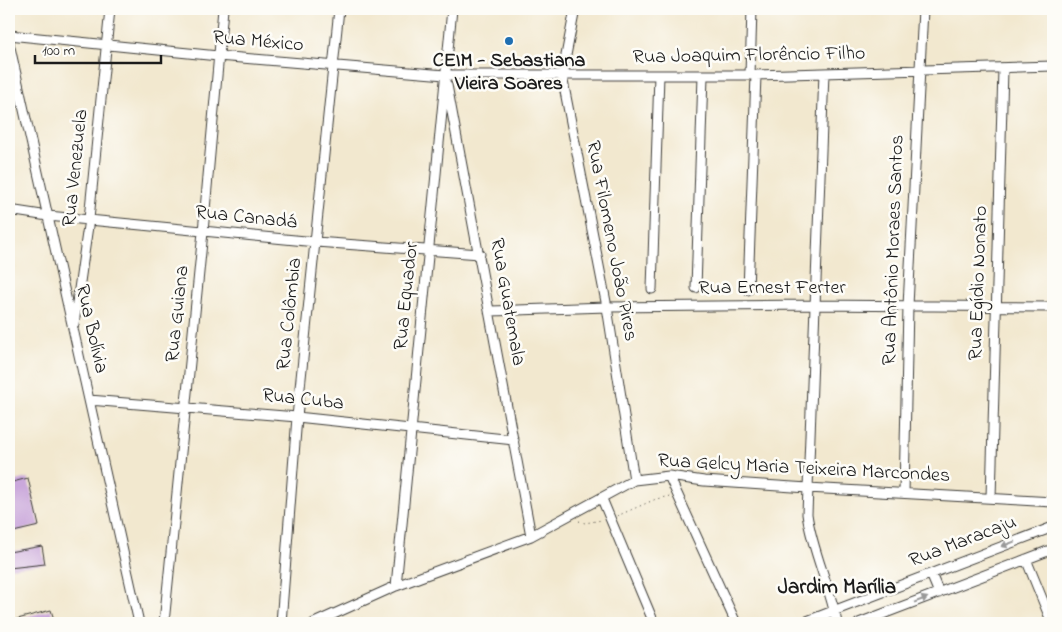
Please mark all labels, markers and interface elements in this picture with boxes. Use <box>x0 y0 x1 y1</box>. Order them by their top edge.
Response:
street label: Rua México <box>211 24 305 60</box>
scale bar <box>35 32 161 64</box>
marker: CEIM - Sebastiana Vieira Soares <box>503 35 515 47</box>
street label: Rua Joaquim Florêncio Filho <box>633 39 865 73</box>
text: 100 m <box>42 40 75 62</box>
place label: CEIM - Sebastiana Vieira Soares <box>433 47 585 99</box>
street label: Rua Venezuela <box>55 108 97 228</box>
street label: Rua Antônio Moraes Santos <box>875 134 913 366</box>
street label: Rua Filomeno João Pires <box>577 138 645 344</box>
street label: Rua Canadá <box>194 198 298 238</box>
street label: Rua Egídio Nonato <box>962 205 997 361</box>
street label: Rua Guatemala <box>482 236 532 368</box>
street label: Rua Equador <box>387 240 427 352</box>
street label: Rua Colômbia <box>270 256 310 372</box>
street label: Rua Guiana <box>158 264 198 364</box>
street label: Rua Ernest Ferter <box>698 274 846 303</box>
street label: Rua Bolívia <box>67 282 115 376</box>
street label: Rua Cuba <box>261 381 345 419</box>
street label: Rua Gelcy Maria Teixeira Marcondes <box>657 447 951 491</box>
street label: Rua Maracaju <box>905 508 1021 576</box>
one-way arrow <box>1000 540 1015 548</box>
district label: Jardim Marília <box>778 573 896 603</box>
one-way arrow <box>914 596 929 604</box>

